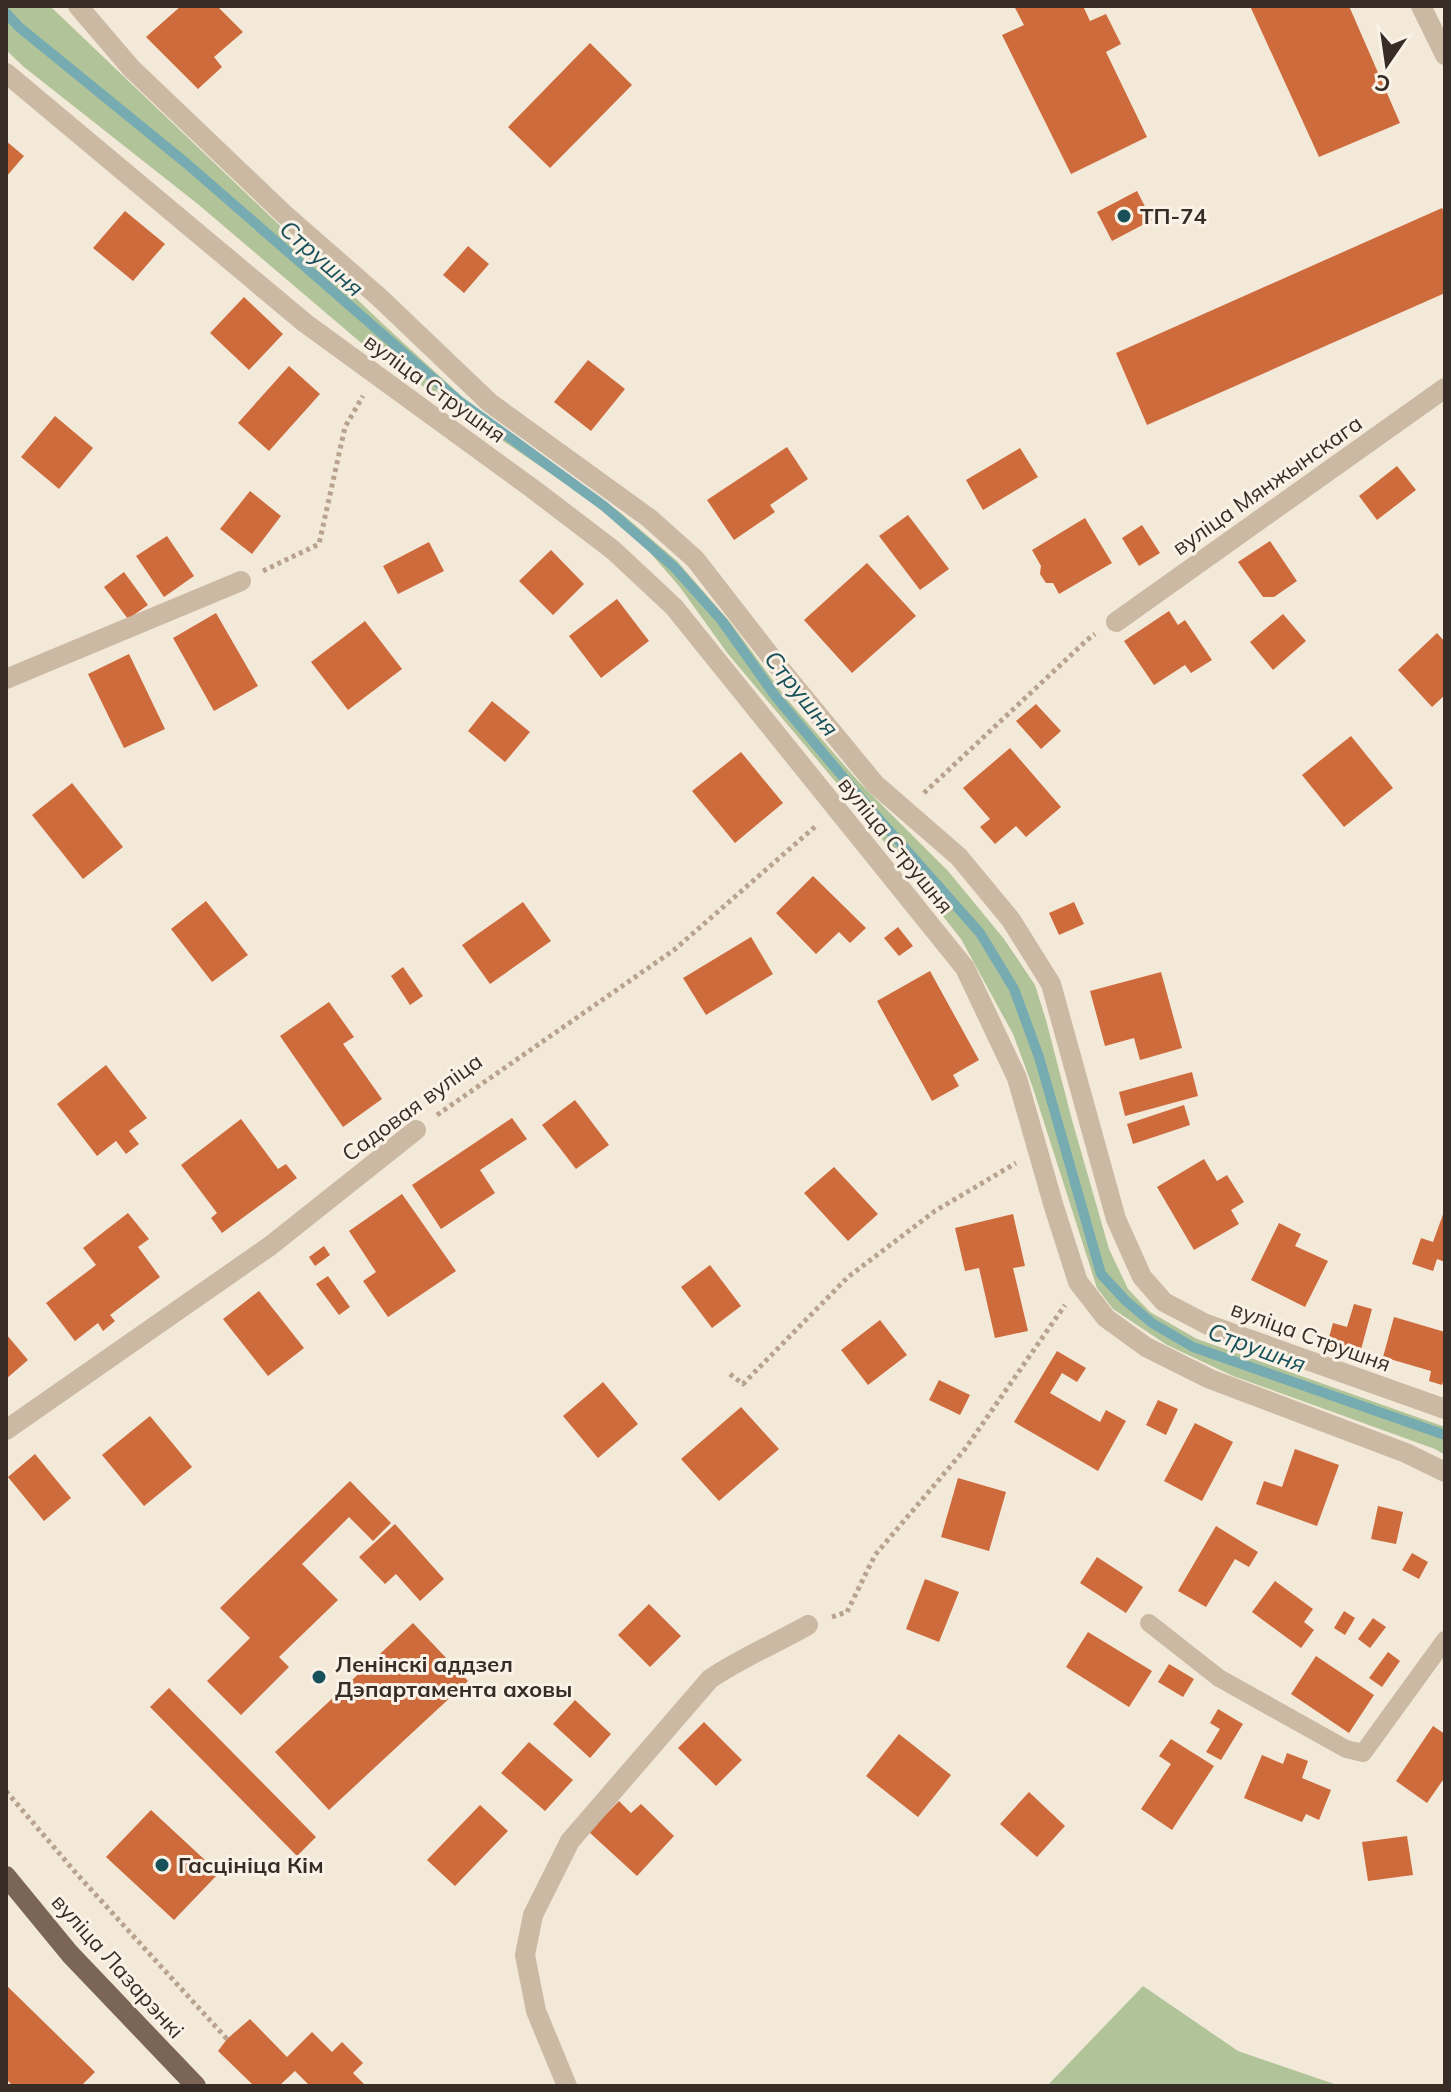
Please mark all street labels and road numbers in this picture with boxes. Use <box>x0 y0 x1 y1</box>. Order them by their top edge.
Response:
street label: вуліца Струшня <box>359 327 511 449</box>
street label: вуліца Мянжынскага <box>1167 409 1367 561</box>
street label: вуліца Струшня <box>832 771 960 919</box>
street label: Садовая вуліца <box>336 1047 488 1167</box>
street label: вуліца Струшня <box>1228 1295 1394 1377</box>
street label: вуліца Лазарэнкі <box>46 1888 190 2044</box>

